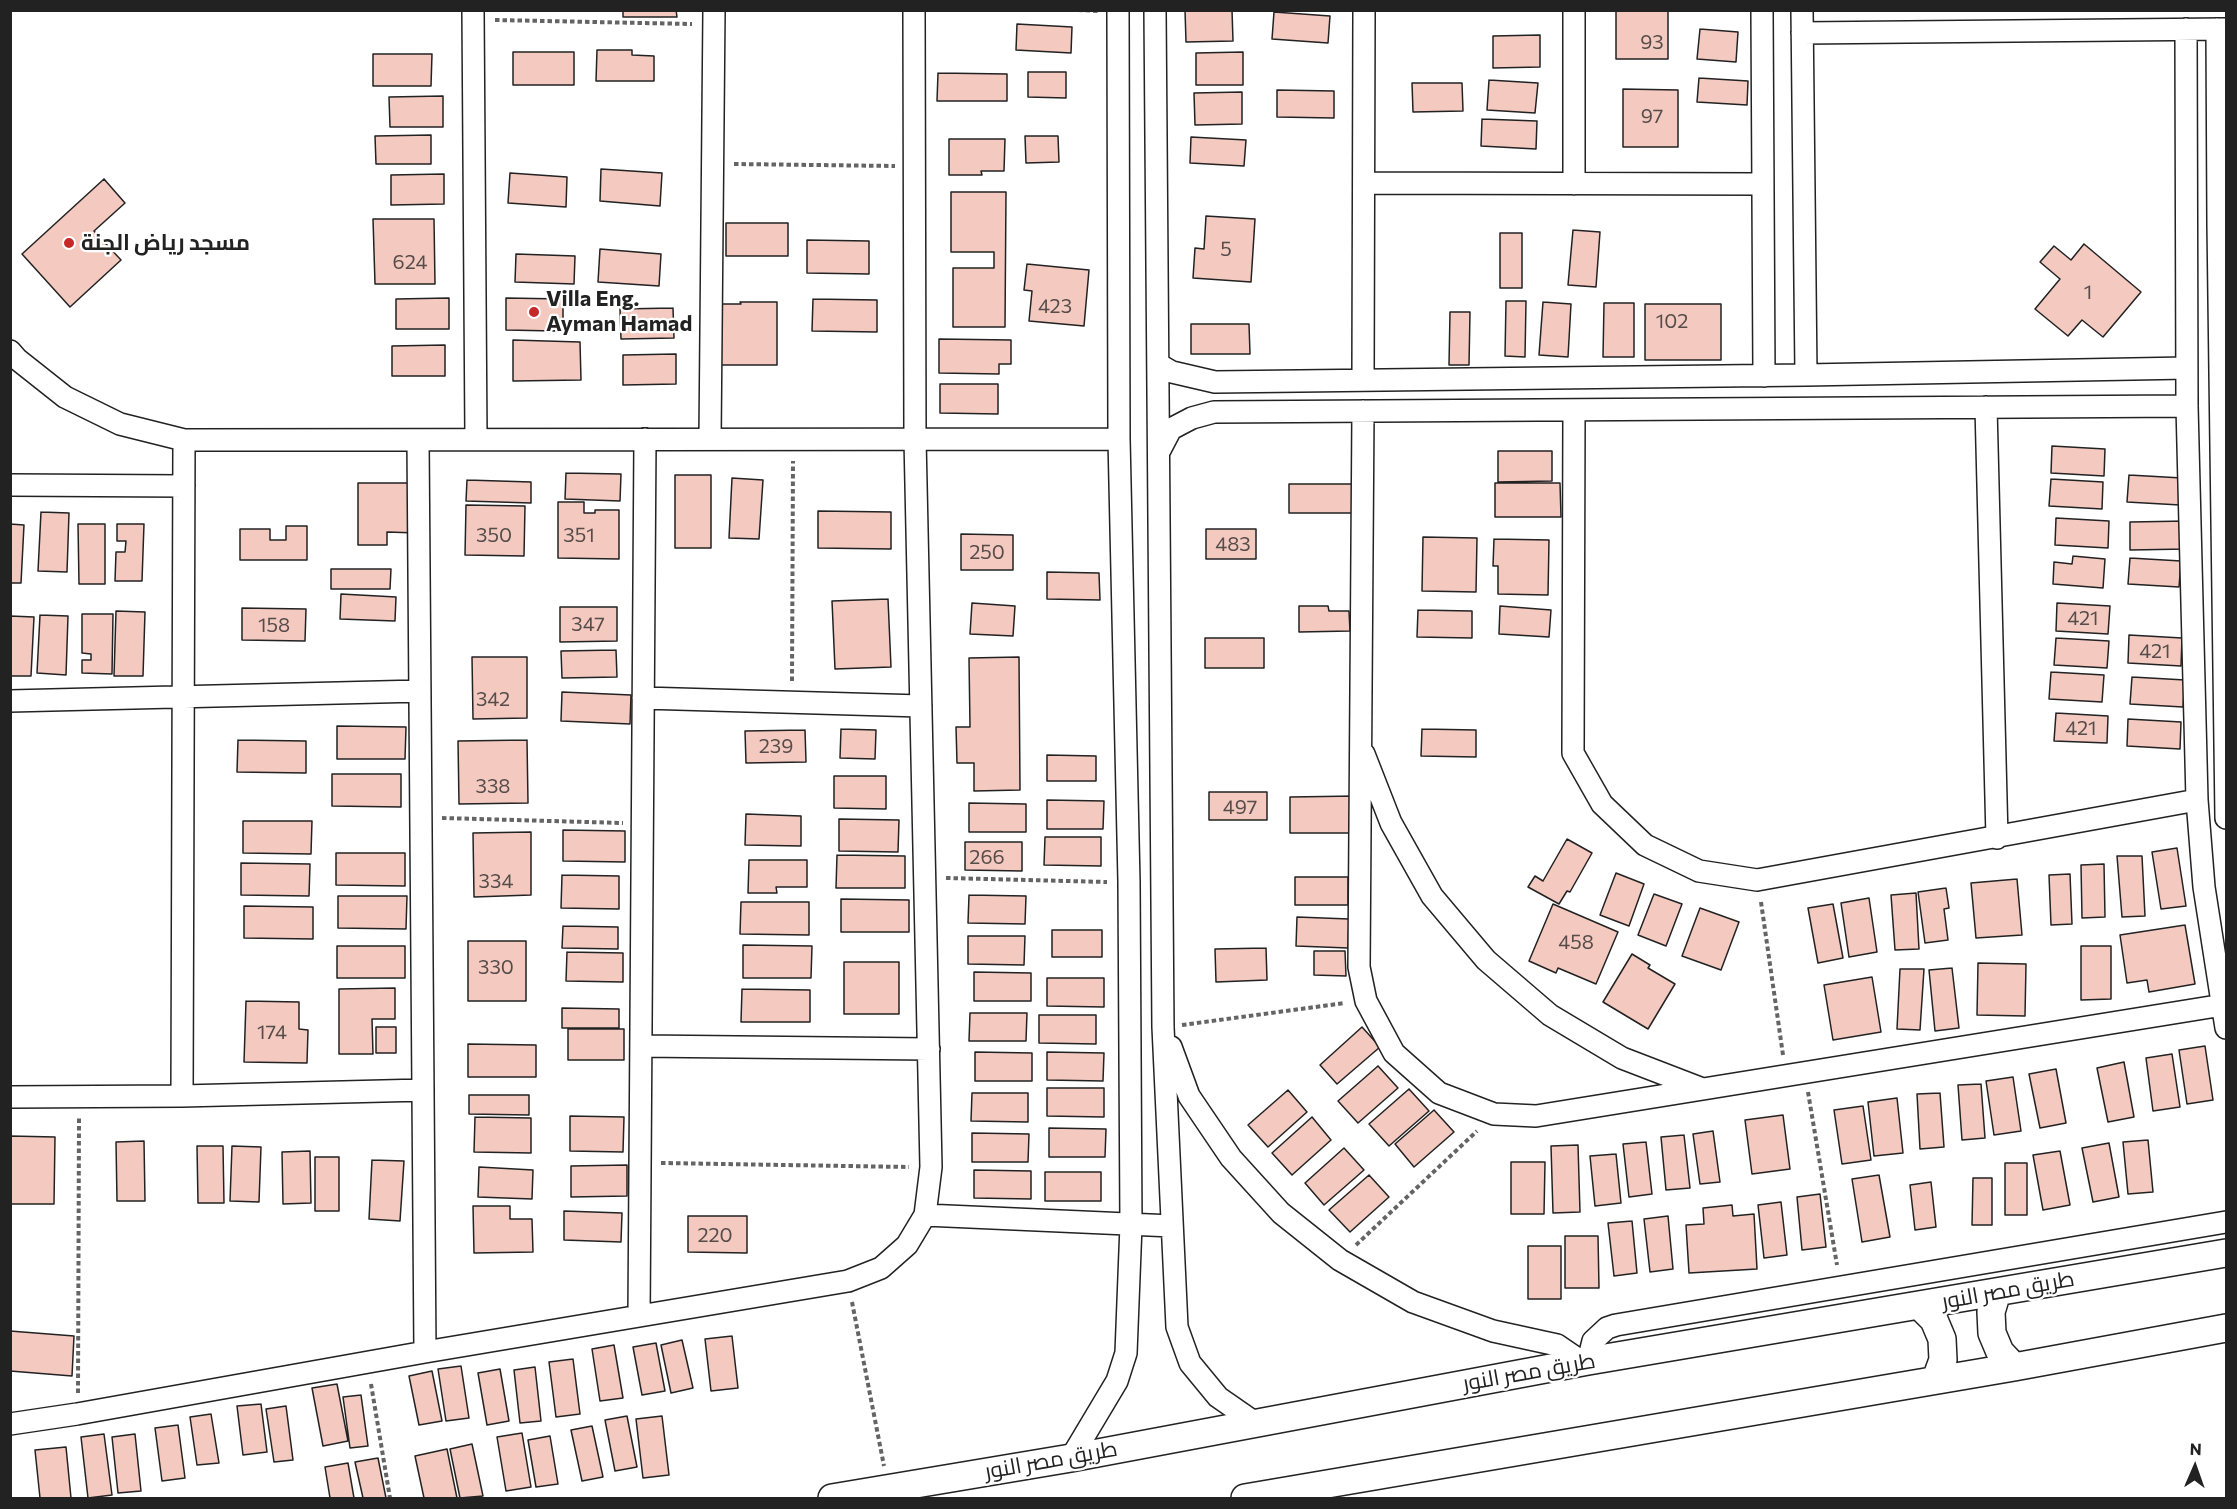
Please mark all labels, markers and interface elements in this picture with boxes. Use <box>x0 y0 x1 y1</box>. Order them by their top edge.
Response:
house number: 93 <box>1640 30 1664 54</box>
house number: 97 <box>1641 104 1663 128</box>
place label: مسجد رياض الجنة <box>81 230 250 256</box>
marker: مسجد رياض الجنة <box>62 236 76 250</box>
house number: 5 <box>1220 237 1232 261</box>
house number: 624 <box>393 250 427 274</box>
house number: 1 <box>2084 280 2092 304</box>
place label: Villa Eng. Ayman Hamad <box>546 286 692 338</box>
house number: 423 <box>1038 294 1072 318</box>
marker: Villa Eng. Ayman Hamad <box>527 305 541 319</box>
house number: 102 <box>1656 309 1688 333</box>
house number: 350 <box>476 523 512 547</box>
house number: 351 <box>563 523 595 547</box>
house number: 483 <box>1215 532 1251 556</box>
house number: 250 <box>969 540 1005 564</box>
house number: 421 <box>2067 606 2099 630</box>
house number: 347 <box>571 612 605 636</box>
house number: 158 <box>258 613 290 637</box>
house number: 421 <box>2139 639 2171 663</box>
house number: 342 <box>476 687 510 711</box>
house number: 421 <box>2065 716 2097 740</box>
house number: 239 <box>759 734 793 758</box>
house number: 338 <box>476 774 510 798</box>
house number: 497 <box>1223 795 1257 819</box>
house number: 266 <box>969 845 1005 869</box>
house number: 334 <box>479 869 513 893</box>
house number: 458 <box>1558 930 1594 954</box>
house number: 330 <box>478 955 514 979</box>
house number: 174 <box>257 1020 287 1044</box>
house number: 220 <box>697 1223 733 1247</box>
street label: طريق مصر النور <box>1940 1265 2076 1315</box>
street label: طريق مصر النور <box>1461 1347 1597 1397</box>
street label: طريق مصر النور <box>983 1435 1119 1485</box>
north arrow <box>2165 1437 2225 1497</box>
text: N <box>2189 1439 2202 1458</box>

